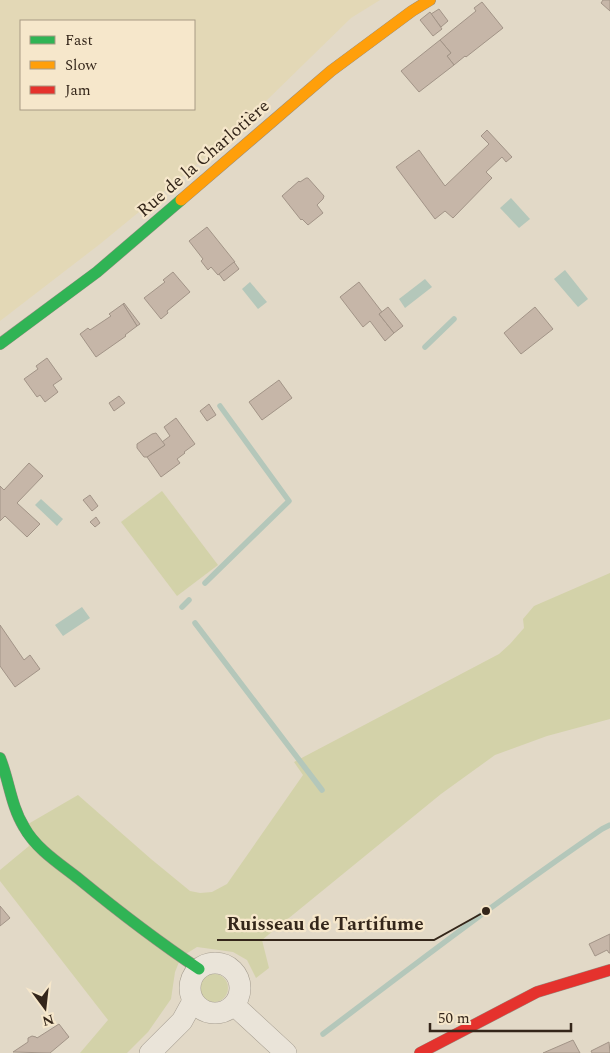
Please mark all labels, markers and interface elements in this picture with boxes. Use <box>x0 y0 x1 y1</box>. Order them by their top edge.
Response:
legend <box>20 20 195 110</box>
text: Fast <box>65 29 93 52</box>
text: Slow <box>65 54 97 77</box>
text: Jam <box>65 79 91 102</box>
street label: Rue de la Charlotière <box>131 93 276 224</box>
callout: Ruisseau de Tartifume <box>217 906 434 940</box>
text: Ruisseau de Tartifume <box>226 910 424 939</box>
north arrow <box>20 983 70 1033</box>
scale bar <box>430 1000 571 1032</box>
text: 50 m <box>438 1007 470 1030</box>
text: N <box>40 1008 56 1032</box>

